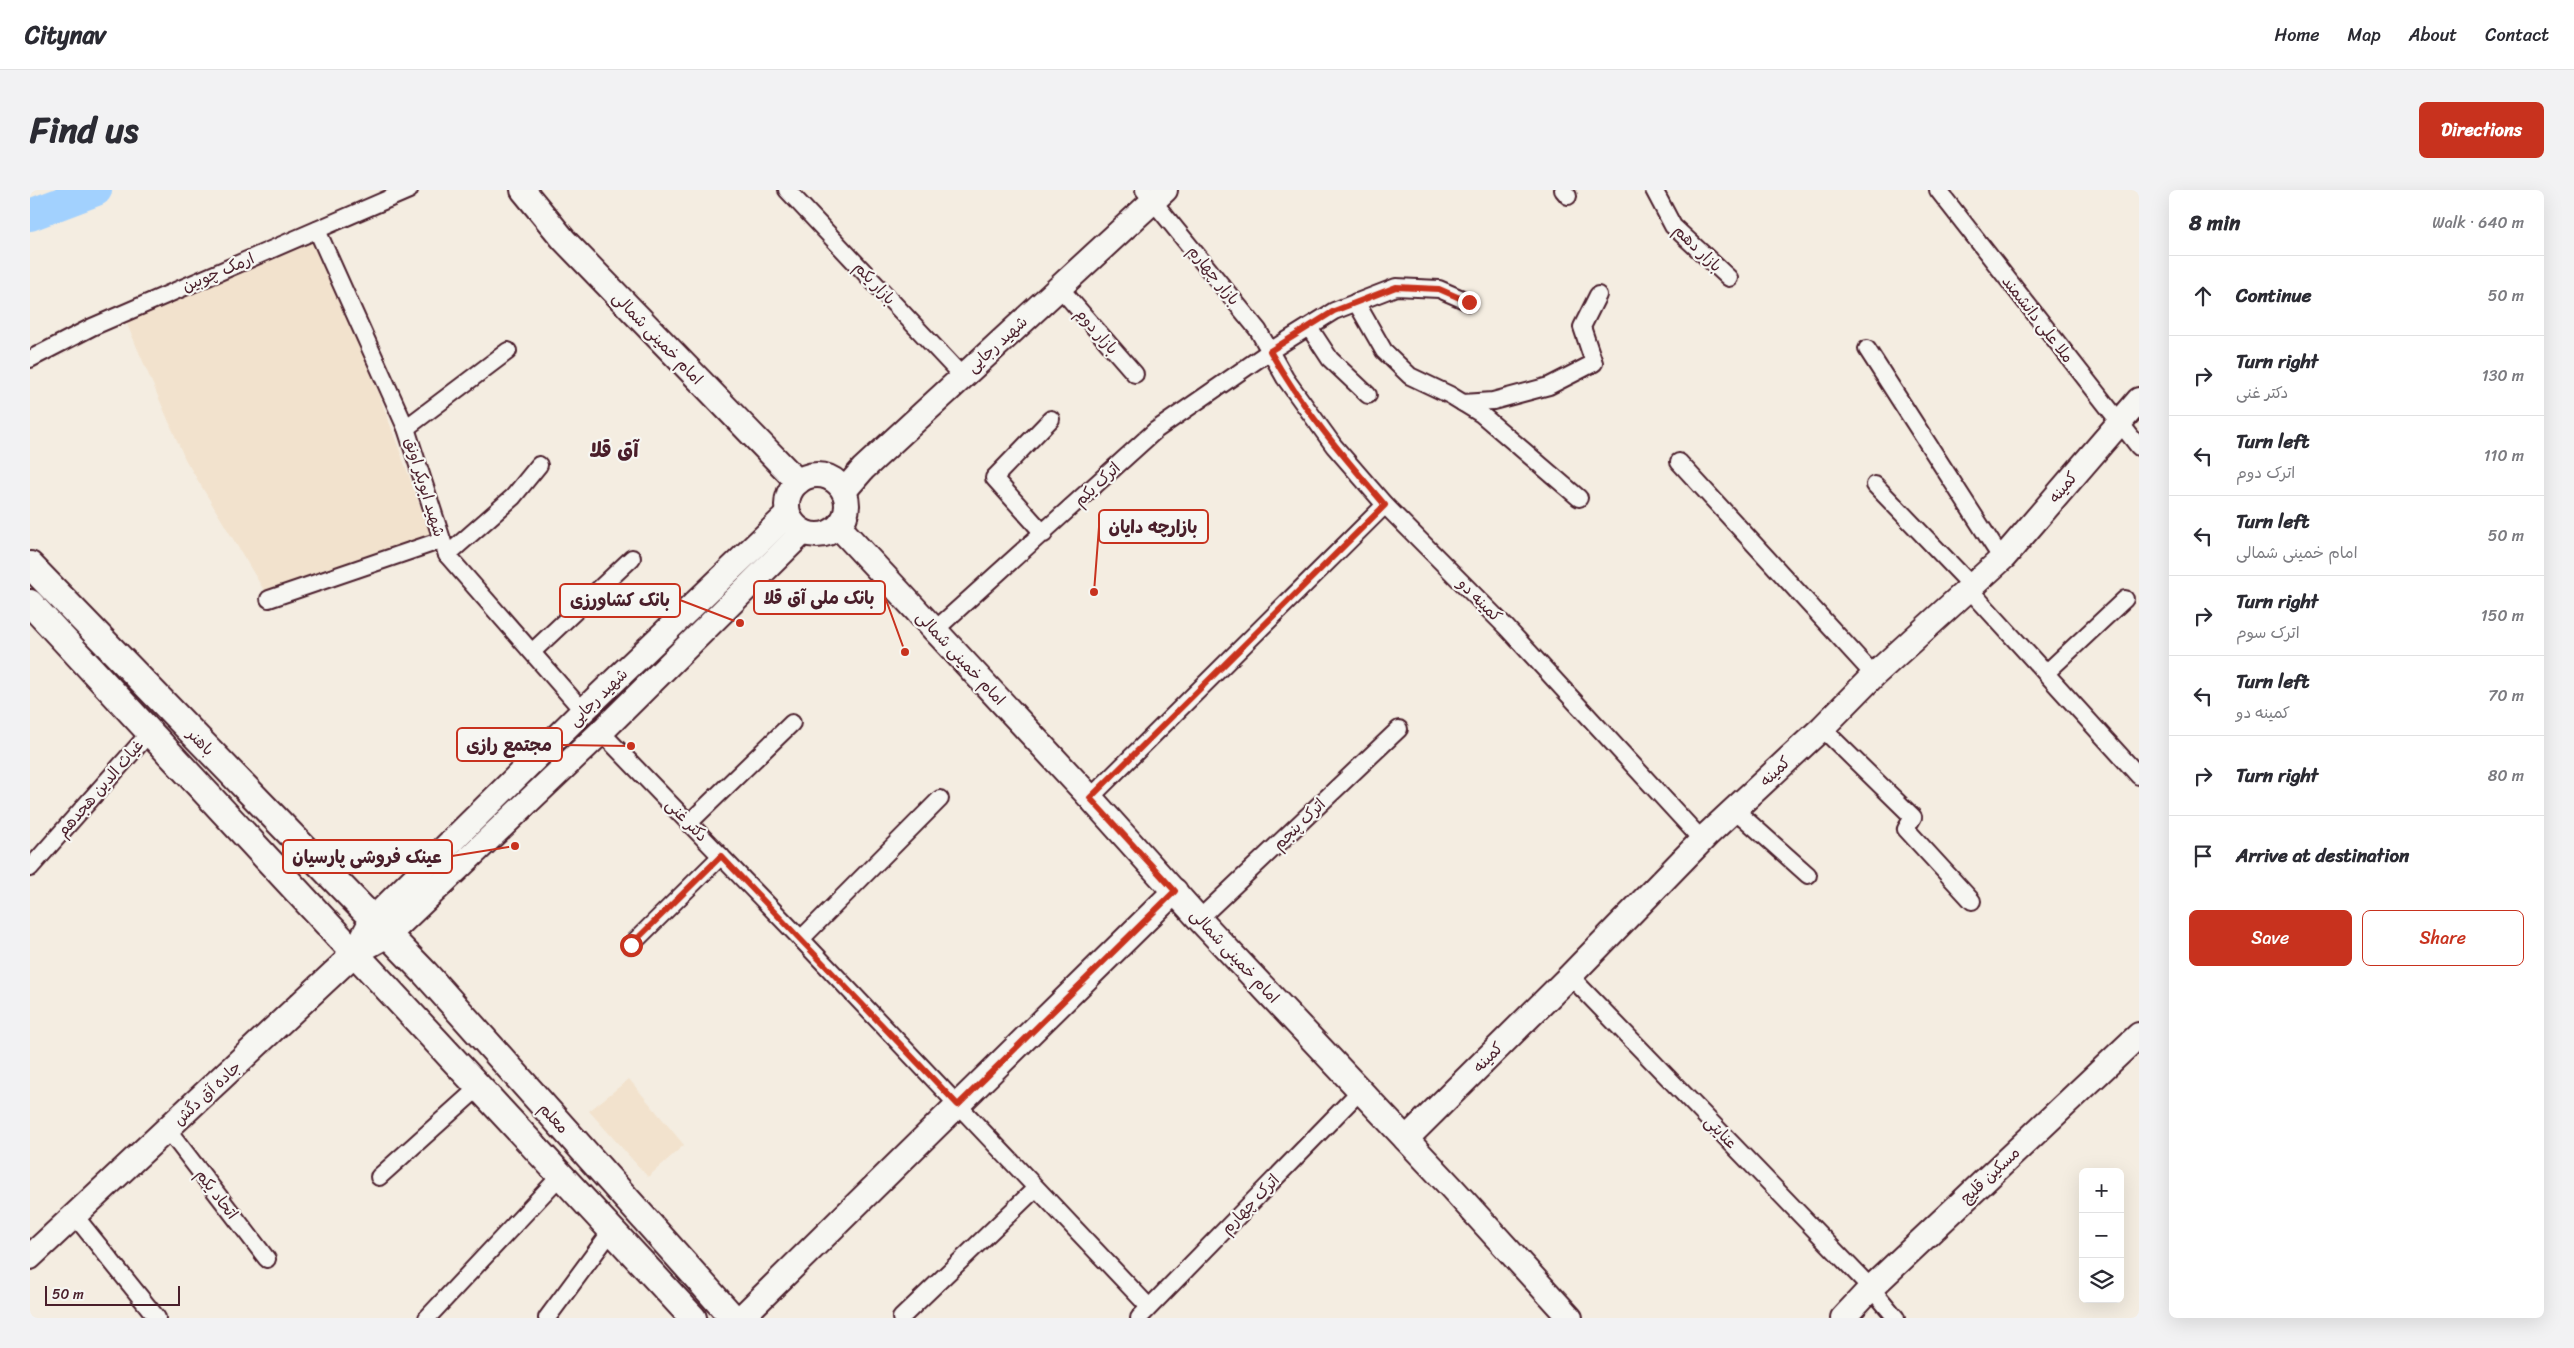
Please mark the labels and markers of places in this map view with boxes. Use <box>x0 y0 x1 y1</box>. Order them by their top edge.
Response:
callout: بازارچه دایان <box>1099 510 1208 543</box>
callout: بانک ملی آق قلا <box>754 581 885 614</box>
callout: بانک کشاورزی <box>560 584 680 617</box>
callout: مجتمع رازی <box>457 728 562 761</box>
callout: عینک فروشی پارسیان <box>283 840 452 873</box>

